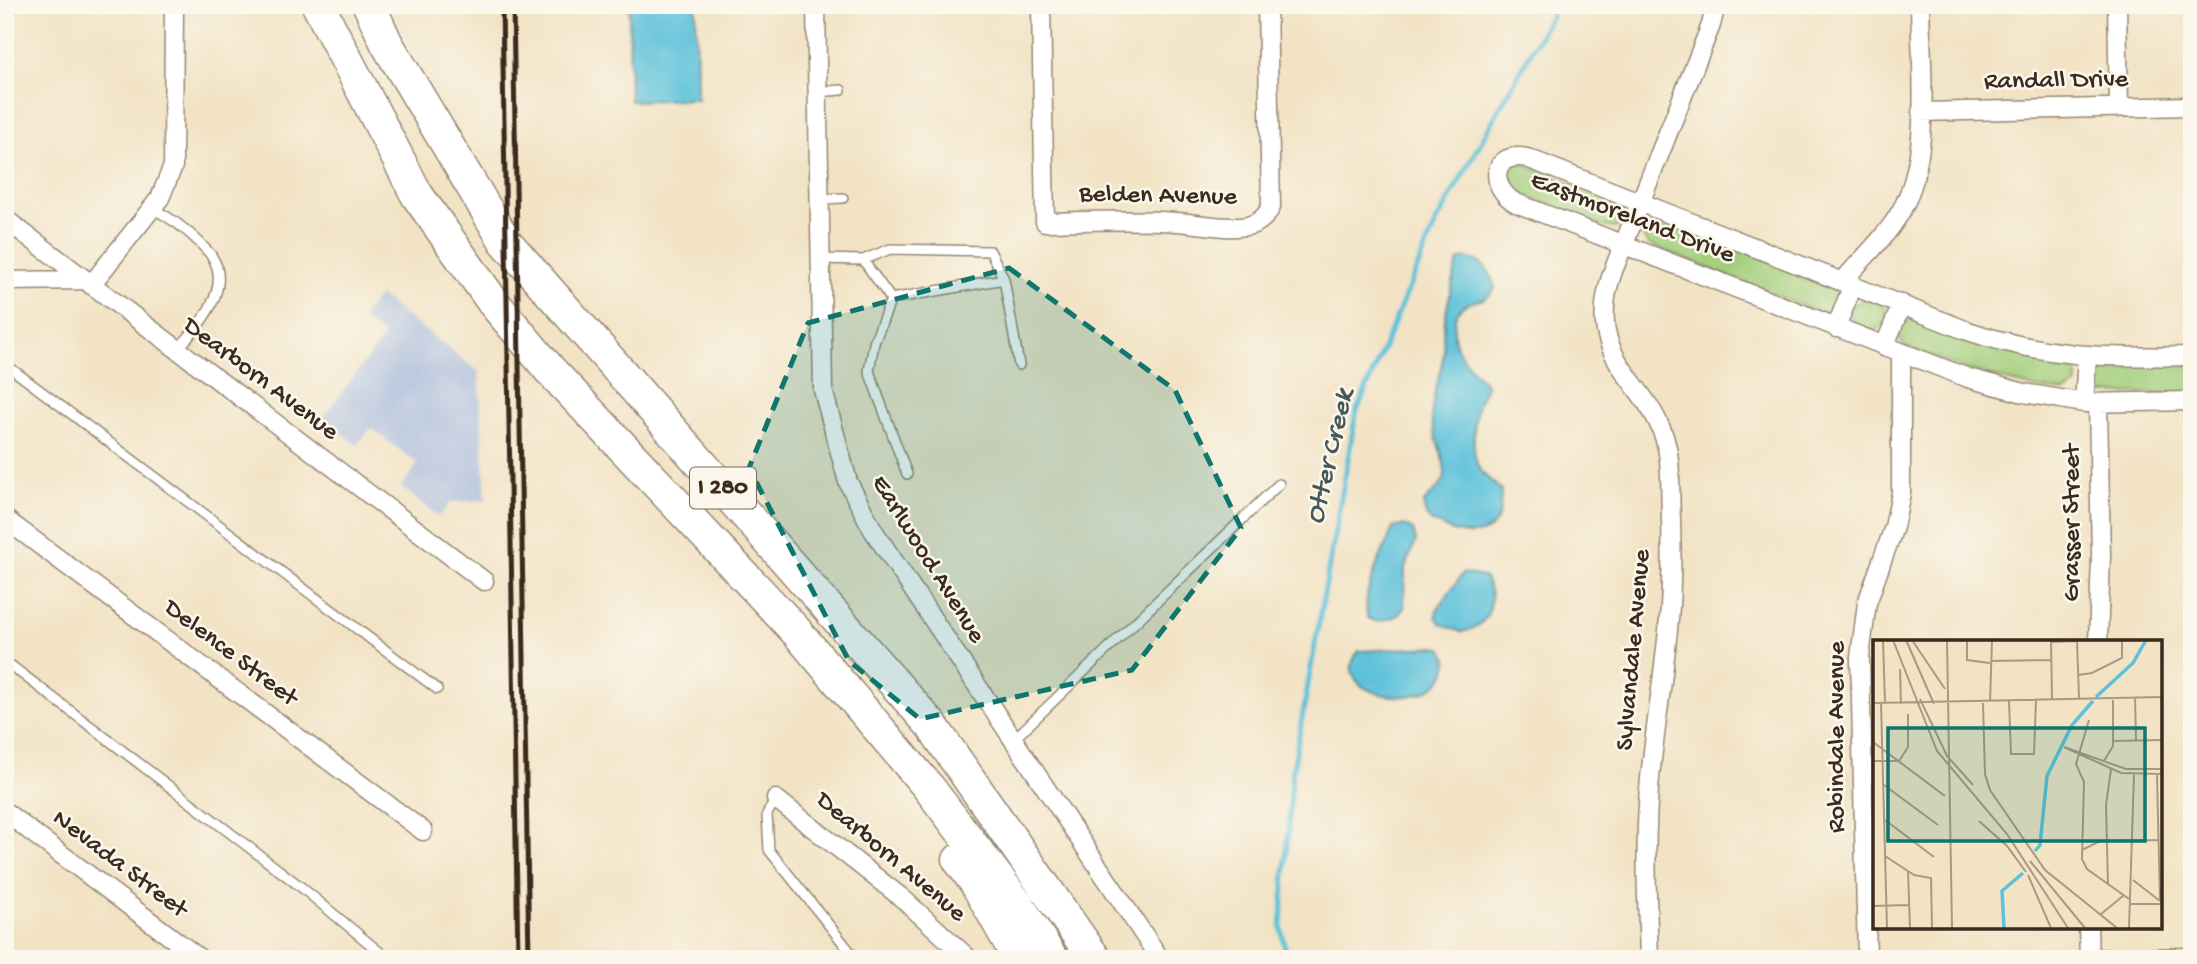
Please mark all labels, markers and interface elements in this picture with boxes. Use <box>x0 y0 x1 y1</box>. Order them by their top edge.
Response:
street label: Randall Drive <box>1984 65 2129 99</box>
street label: Eastmoreland Drive <box>1526 166 1739 272</box>
street label: Belden Avenue <box>1078 180 1238 214</box>
street label: Dearborn Avenue <box>174 310 345 449</box>
water label: Otter Creek <box>1299 384 1363 528</box>
street label: Grasser Street <box>2058 442 2089 602</box>
road number: I 280 <box>690 467 756 508</box>
street label: Earlwood Avenue <box>863 470 991 650</box>
street label: Sylvandale Avenue <box>1611 547 1659 752</box>
street label: Delence Street <box>155 592 305 716</box>
street label: Robindale Avenue <box>1823 640 1854 833</box>
inset map <box>1873 640 2162 929</box>
street label: Dearborn Avenue <box>807 785 972 930</box>
street label: Nevada Street <box>45 804 195 927</box>

